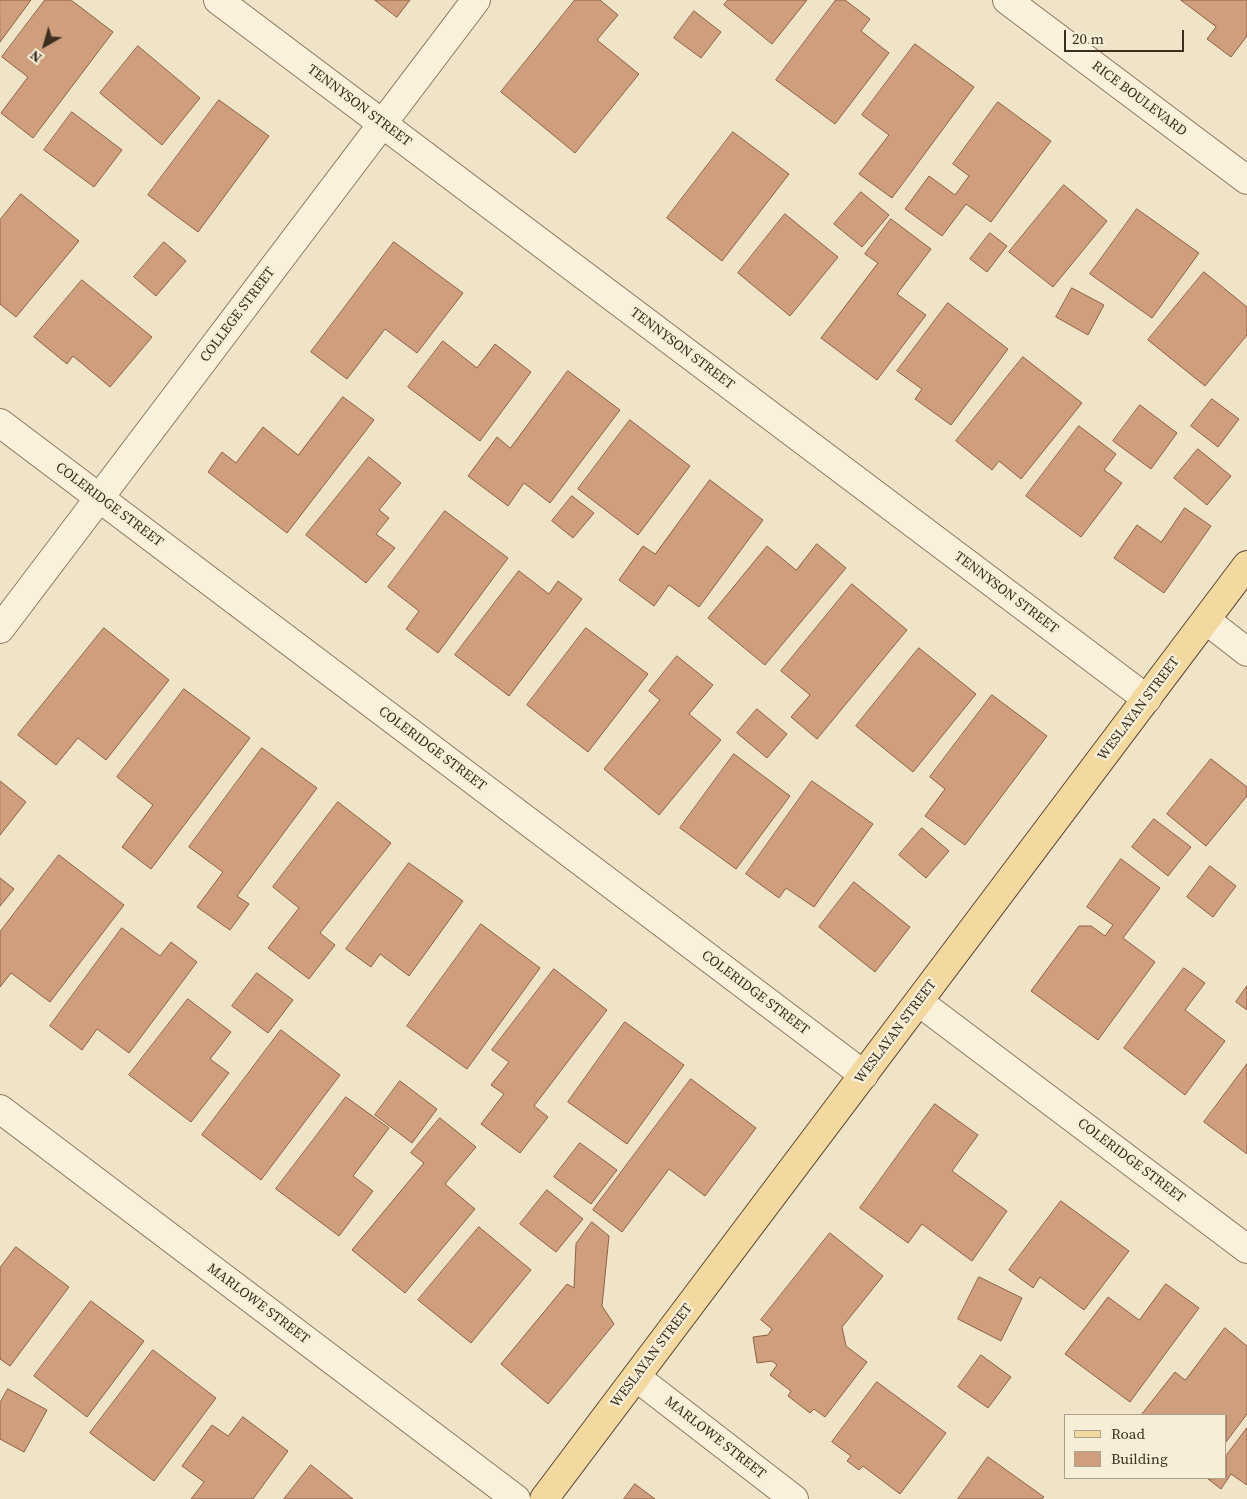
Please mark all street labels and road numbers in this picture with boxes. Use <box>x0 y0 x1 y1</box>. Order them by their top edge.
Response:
street label: RICE BOULEVARD <box>1088 58 1190 140</box>
street label: TENNYSON STREET <box>304 61 414 151</box>
street label: COLLEGE STREET <box>197 264 279 366</box>
street label: TENNYSON STREET <box>627 304 737 394</box>
street label: COLERIDGE STREET <box>52 459 166 551</box>
street label: TENNYSON STREET <box>951 548 1061 638</box>
street label: WESLAYAN STREET <box>1095 654 1183 764</box>
street label: COLERIDGE STREET <box>375 703 489 795</box>
street label: COLERIDGE STREET <box>698 947 812 1039</box>
street label: WESLAYAN STREET <box>852 977 940 1087</box>
street label: COLERIDGE STREET <box>1074 1115 1188 1207</box>
street label: MARLOWE STREET <box>204 1260 312 1348</box>
street label: WESLAYAN STREET <box>608 1301 696 1411</box>
street label: MARLOWE STREET <box>661 1393 769 1483</box>

